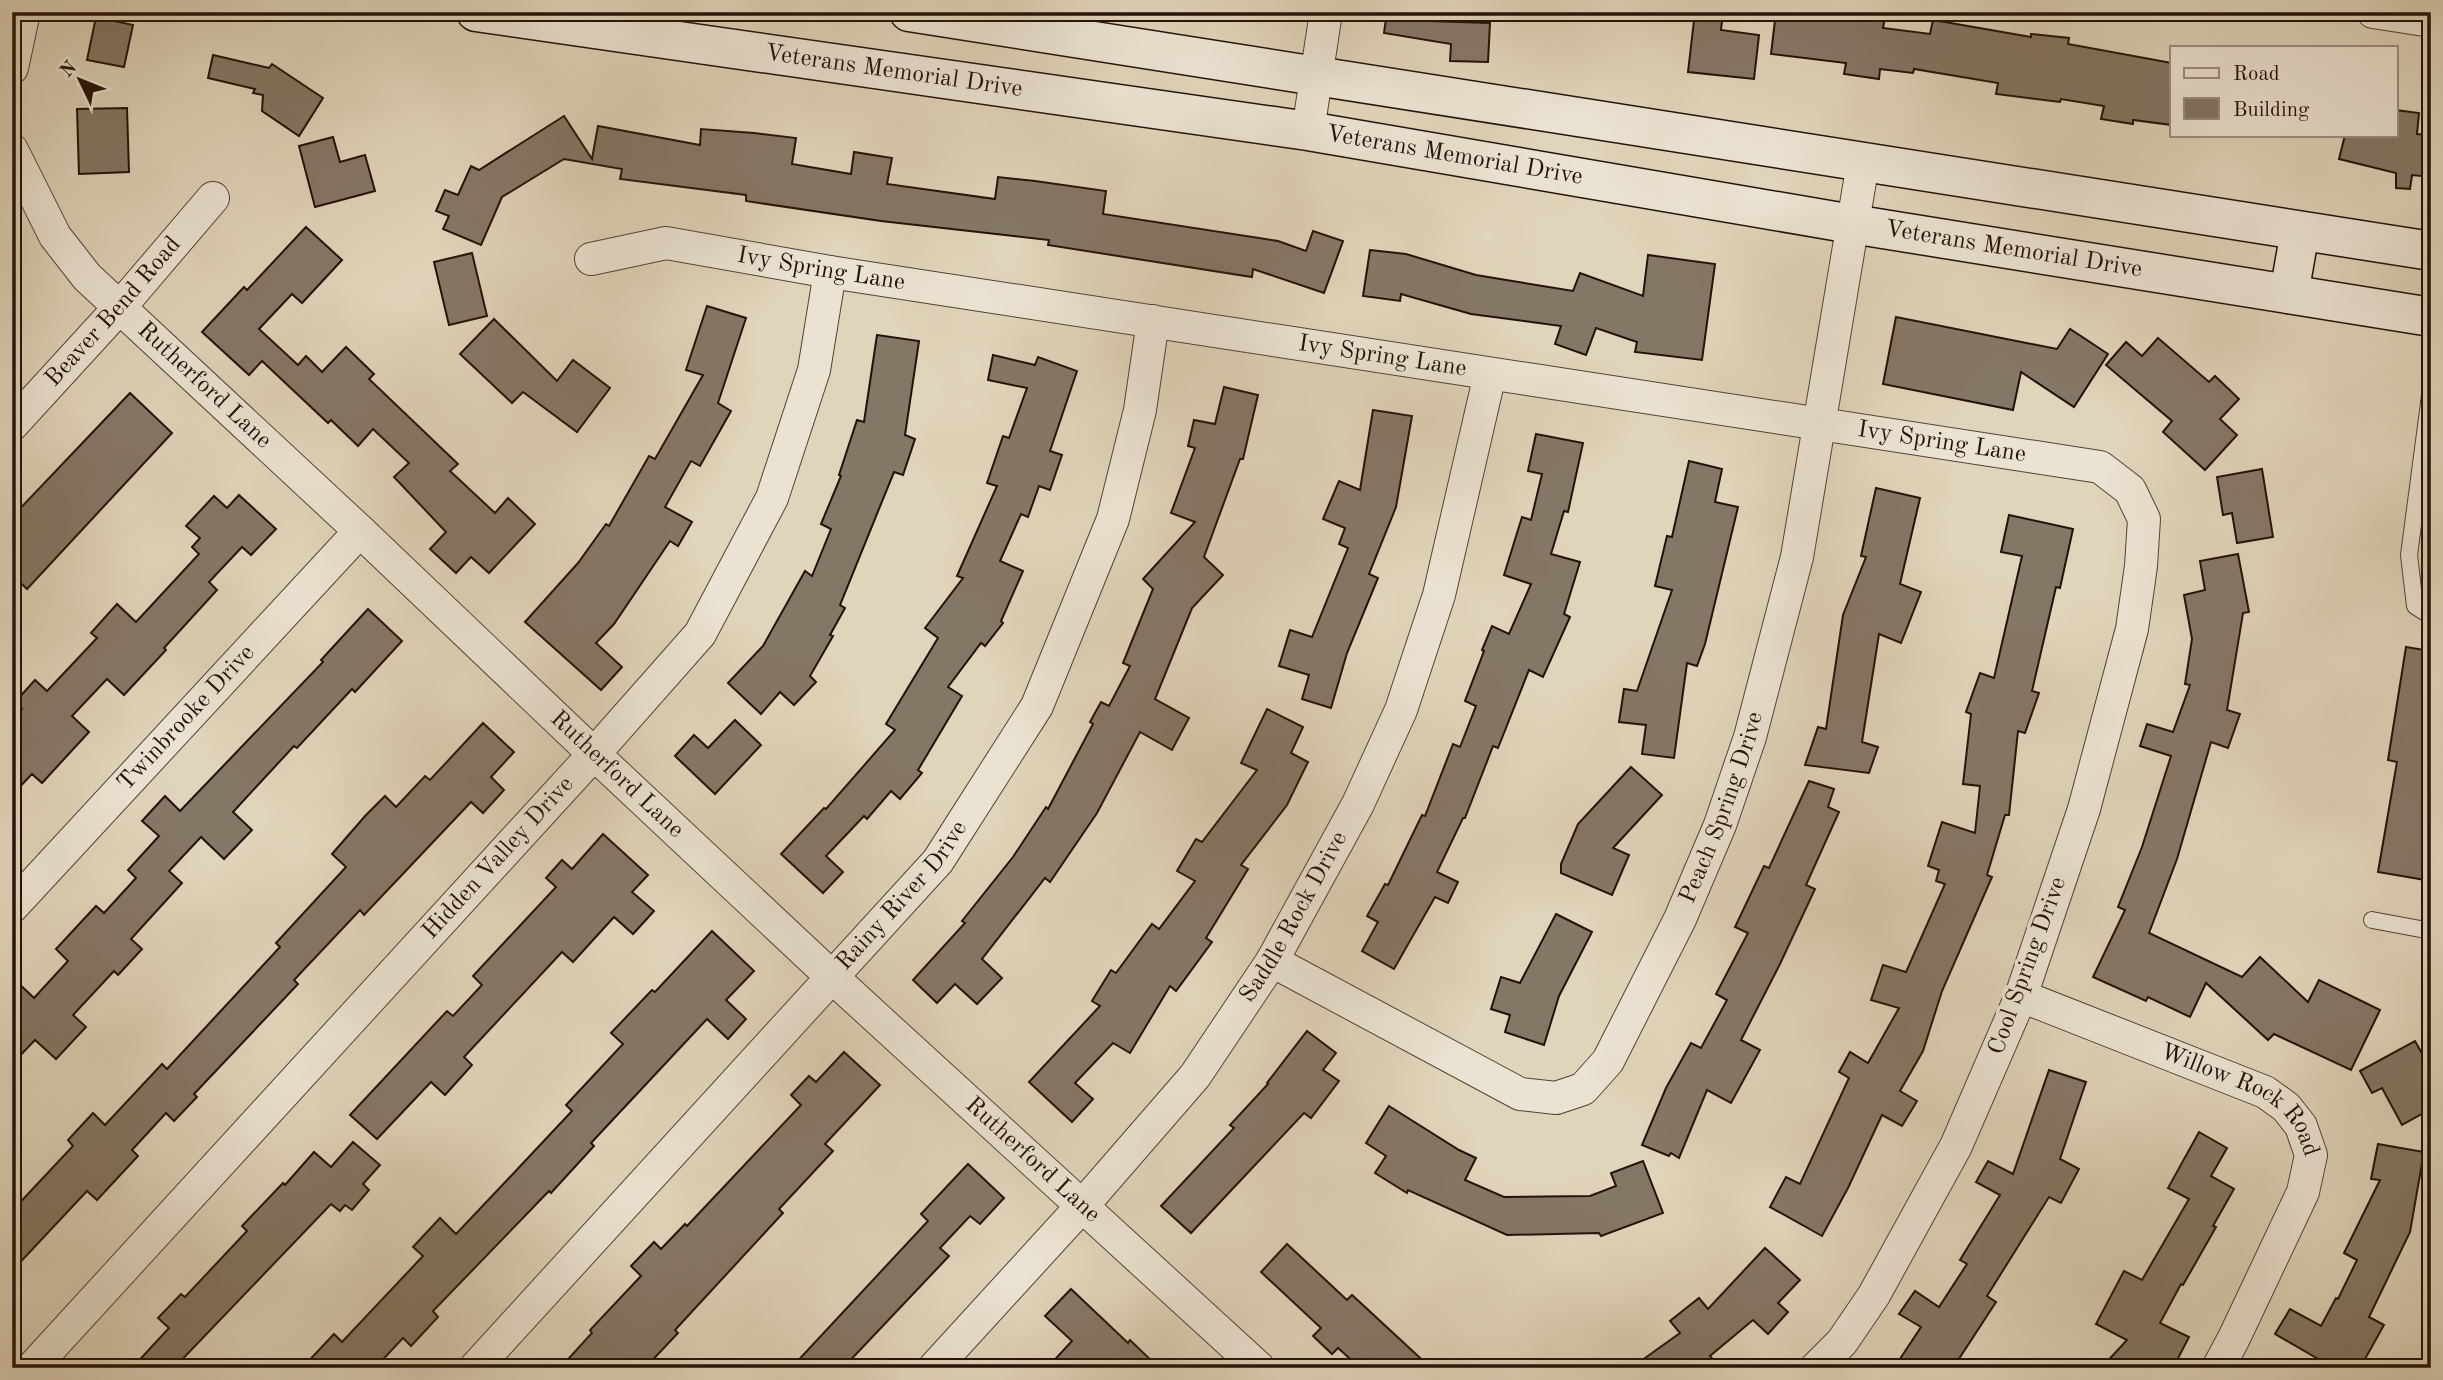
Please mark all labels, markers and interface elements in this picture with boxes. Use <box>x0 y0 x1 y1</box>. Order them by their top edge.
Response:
street label: Veterans Memorial Drive <box>763 41 1024 102</box>
north arrow <box>46 46 116 116</box>
legend <box>2170 46 2398 136</box>
text: N <box>57 58 82 82</box>
text: Road <box>2233 64 2280 85</box>
text: Building <box>2233 100 2310 121</box>
street label: Veterans Memorial Drive <box>1324 122 1584 190</box>
street label: Veterans Memorial Drive <box>1883 218 2144 282</box>
street label: Beaver Bend Road <box>41 233 186 392</box>
street label: Ivy Spring Lane <box>735 244 907 295</box>
street label: Rutherford Lane <box>132 318 276 454</box>
street label: Ivy Spring Lane <box>1296 332 1468 382</box>
street label: Ivy Spring Lane <box>1856 418 2028 467</box>
street label: Twinbrooke Drive <box>114 641 260 796</box>
street label: Rutherford Lane <box>545 707 688 843</box>
street label: Peach Spring Drive <box>1676 710 1768 907</box>
street label: Hidden Valley Drive <box>419 772 579 944</box>
street label: Rainy River Drive <box>832 817 972 975</box>
street label: Saddle Rock Drive <box>1236 828 1352 1007</box>
street label: Cool Spring Drive <box>1985 874 2071 1058</box>
street label: Willow Rock Road <box>2157 1040 2323 1160</box>
street label: Rutherford Lane <box>960 1093 1104 1228</box>

